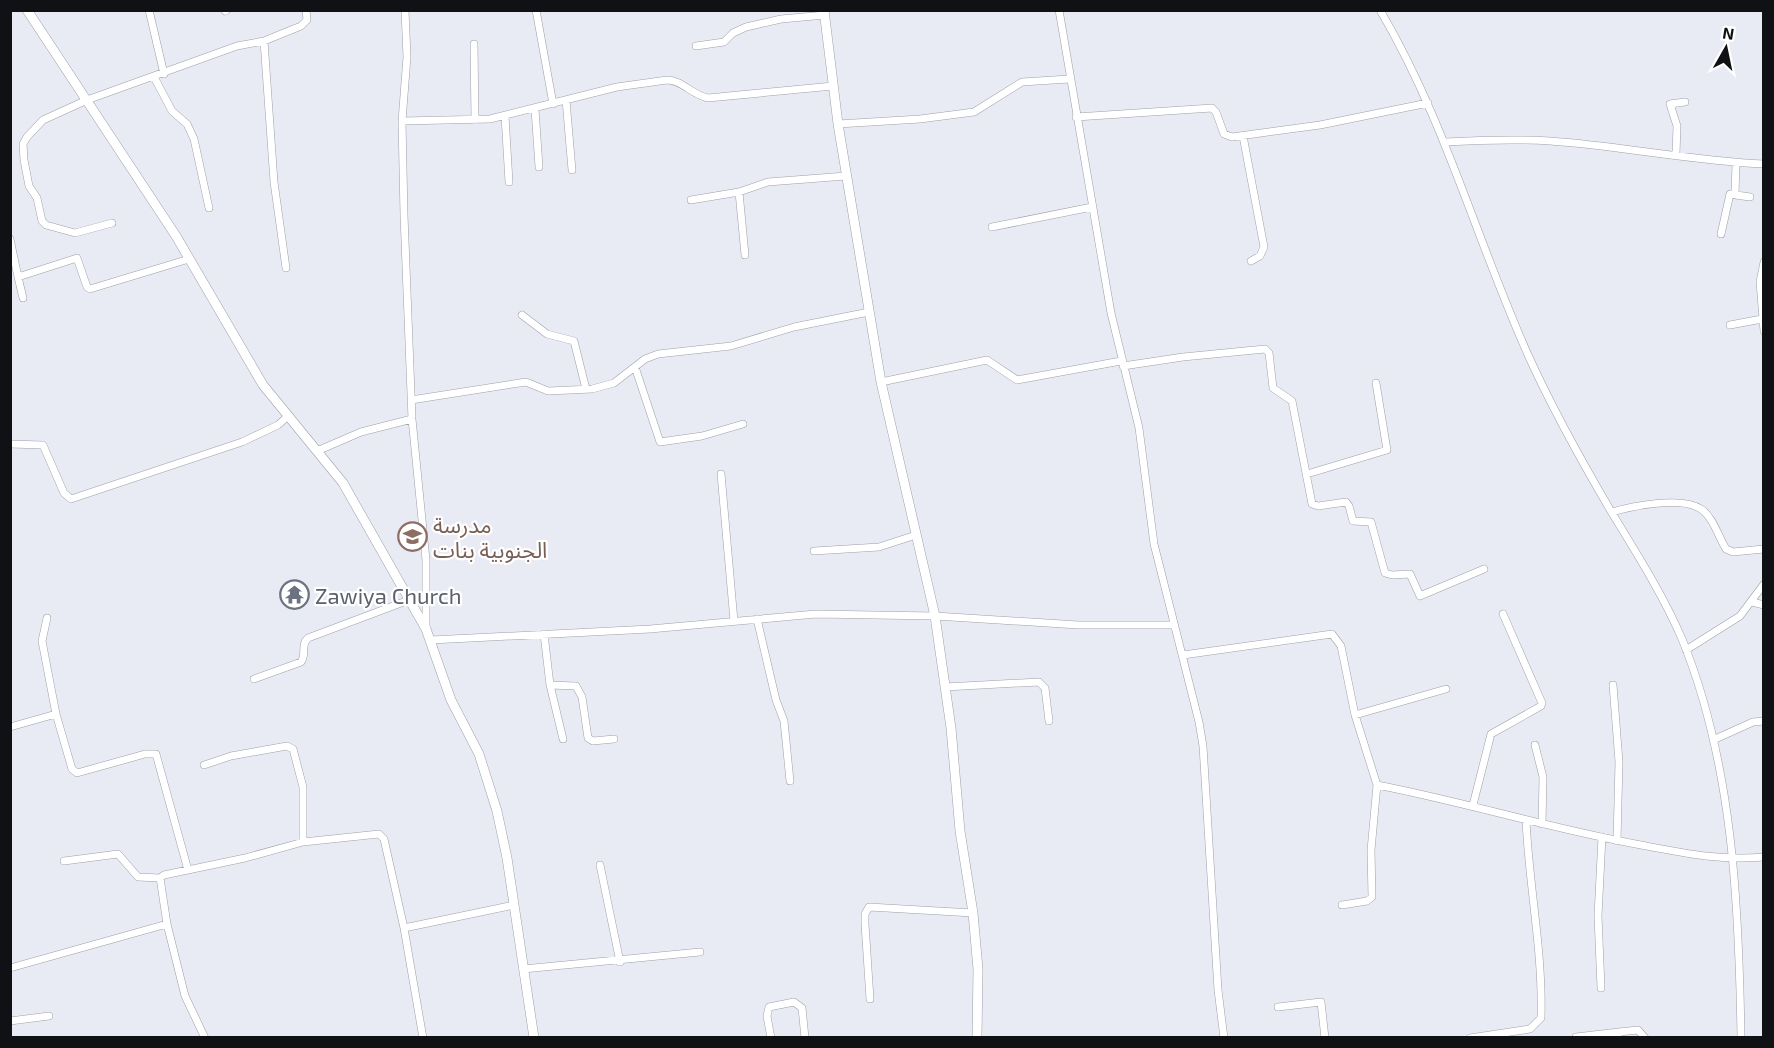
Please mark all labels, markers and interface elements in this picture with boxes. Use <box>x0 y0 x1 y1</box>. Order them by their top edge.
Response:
north arrow <box>1696 18 1756 78</box>
text: N <box>1721 22 1736 43</box>
place label: مدرسة الجنوبية بنات <box>433 511 547 563</box>
school or university icon: مدرسة الجنوبية بنات <box>396 521 428 553</box>
temple icon: Zawiya Church <box>278 579 310 611</box>
place label: Zawiya Church <box>315 582 462 608</box>

